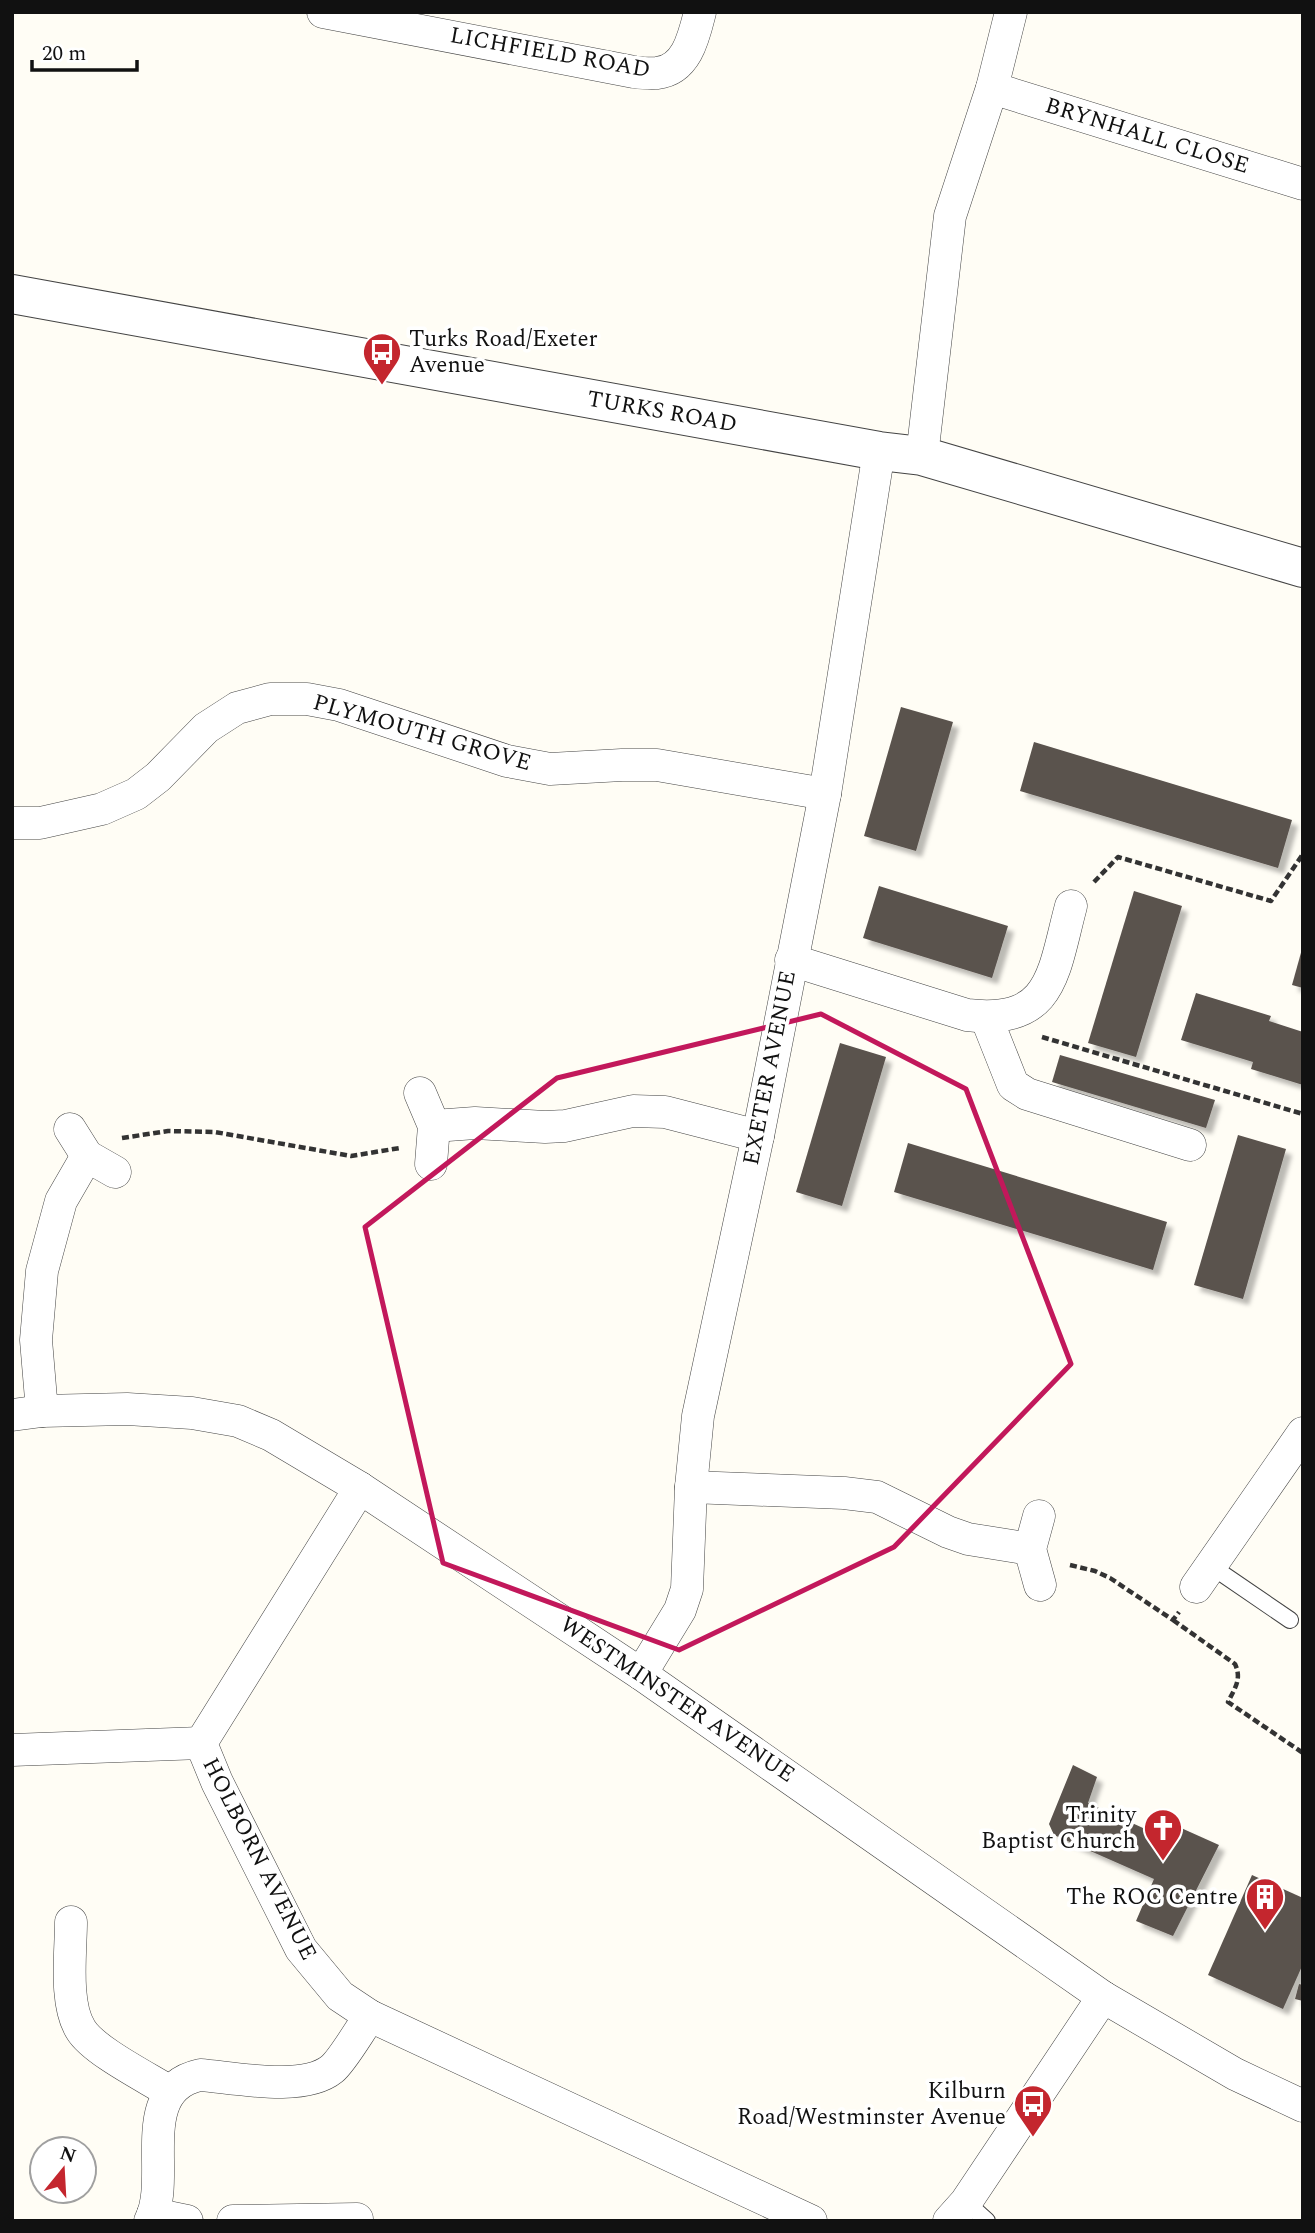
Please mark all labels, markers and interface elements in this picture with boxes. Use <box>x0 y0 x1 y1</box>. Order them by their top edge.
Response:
street label: LICHFIELD ROAD <box>447 18 653 88</box>
scale bar <box>32 28 136 72</box>
text: 20 m <box>42 38 86 70</box>
street label: BRYNHALL CLOSE <box>1041 88 1253 184</box>
place label: Turks Road/Exeter Avenue <box>409 322 598 383</box>
bus stop icon: Turks Road/Exeter Avenue <box>361 331 403 386</box>
street label: TURKS ROAD <box>584 382 740 442</box>
street label: PLYMOUTH GROVE <box>309 685 535 781</box>
street label: EXETER AVENUE <box>734 968 806 1168</box>
street label: WESTMINSTER AVENUE <box>552 1608 802 1792</box>
street label: HOLBORN AVENUE <box>193 1751 325 1967</box>
place label: Trinity Baptist Church <box>981 1798 1137 1859</box>
church icon: Trinity Baptist Church <box>1142 1807 1184 1862</box>
building icon: The ROC Centre <box>1244 1876 1286 1931</box>
place label: The ROC Centre <box>1066 1880 1238 1915</box>
place label: Kilburn Road/Westminster Avenue <box>737 2074 1006 2135</box>
bus stop icon: Kilburn Road/Westminster Avenue <box>1012 2083 1054 2138</box>
north arrow <box>28 2135 98 2205</box>
text: N <box>56 2139 80 2171</box>

